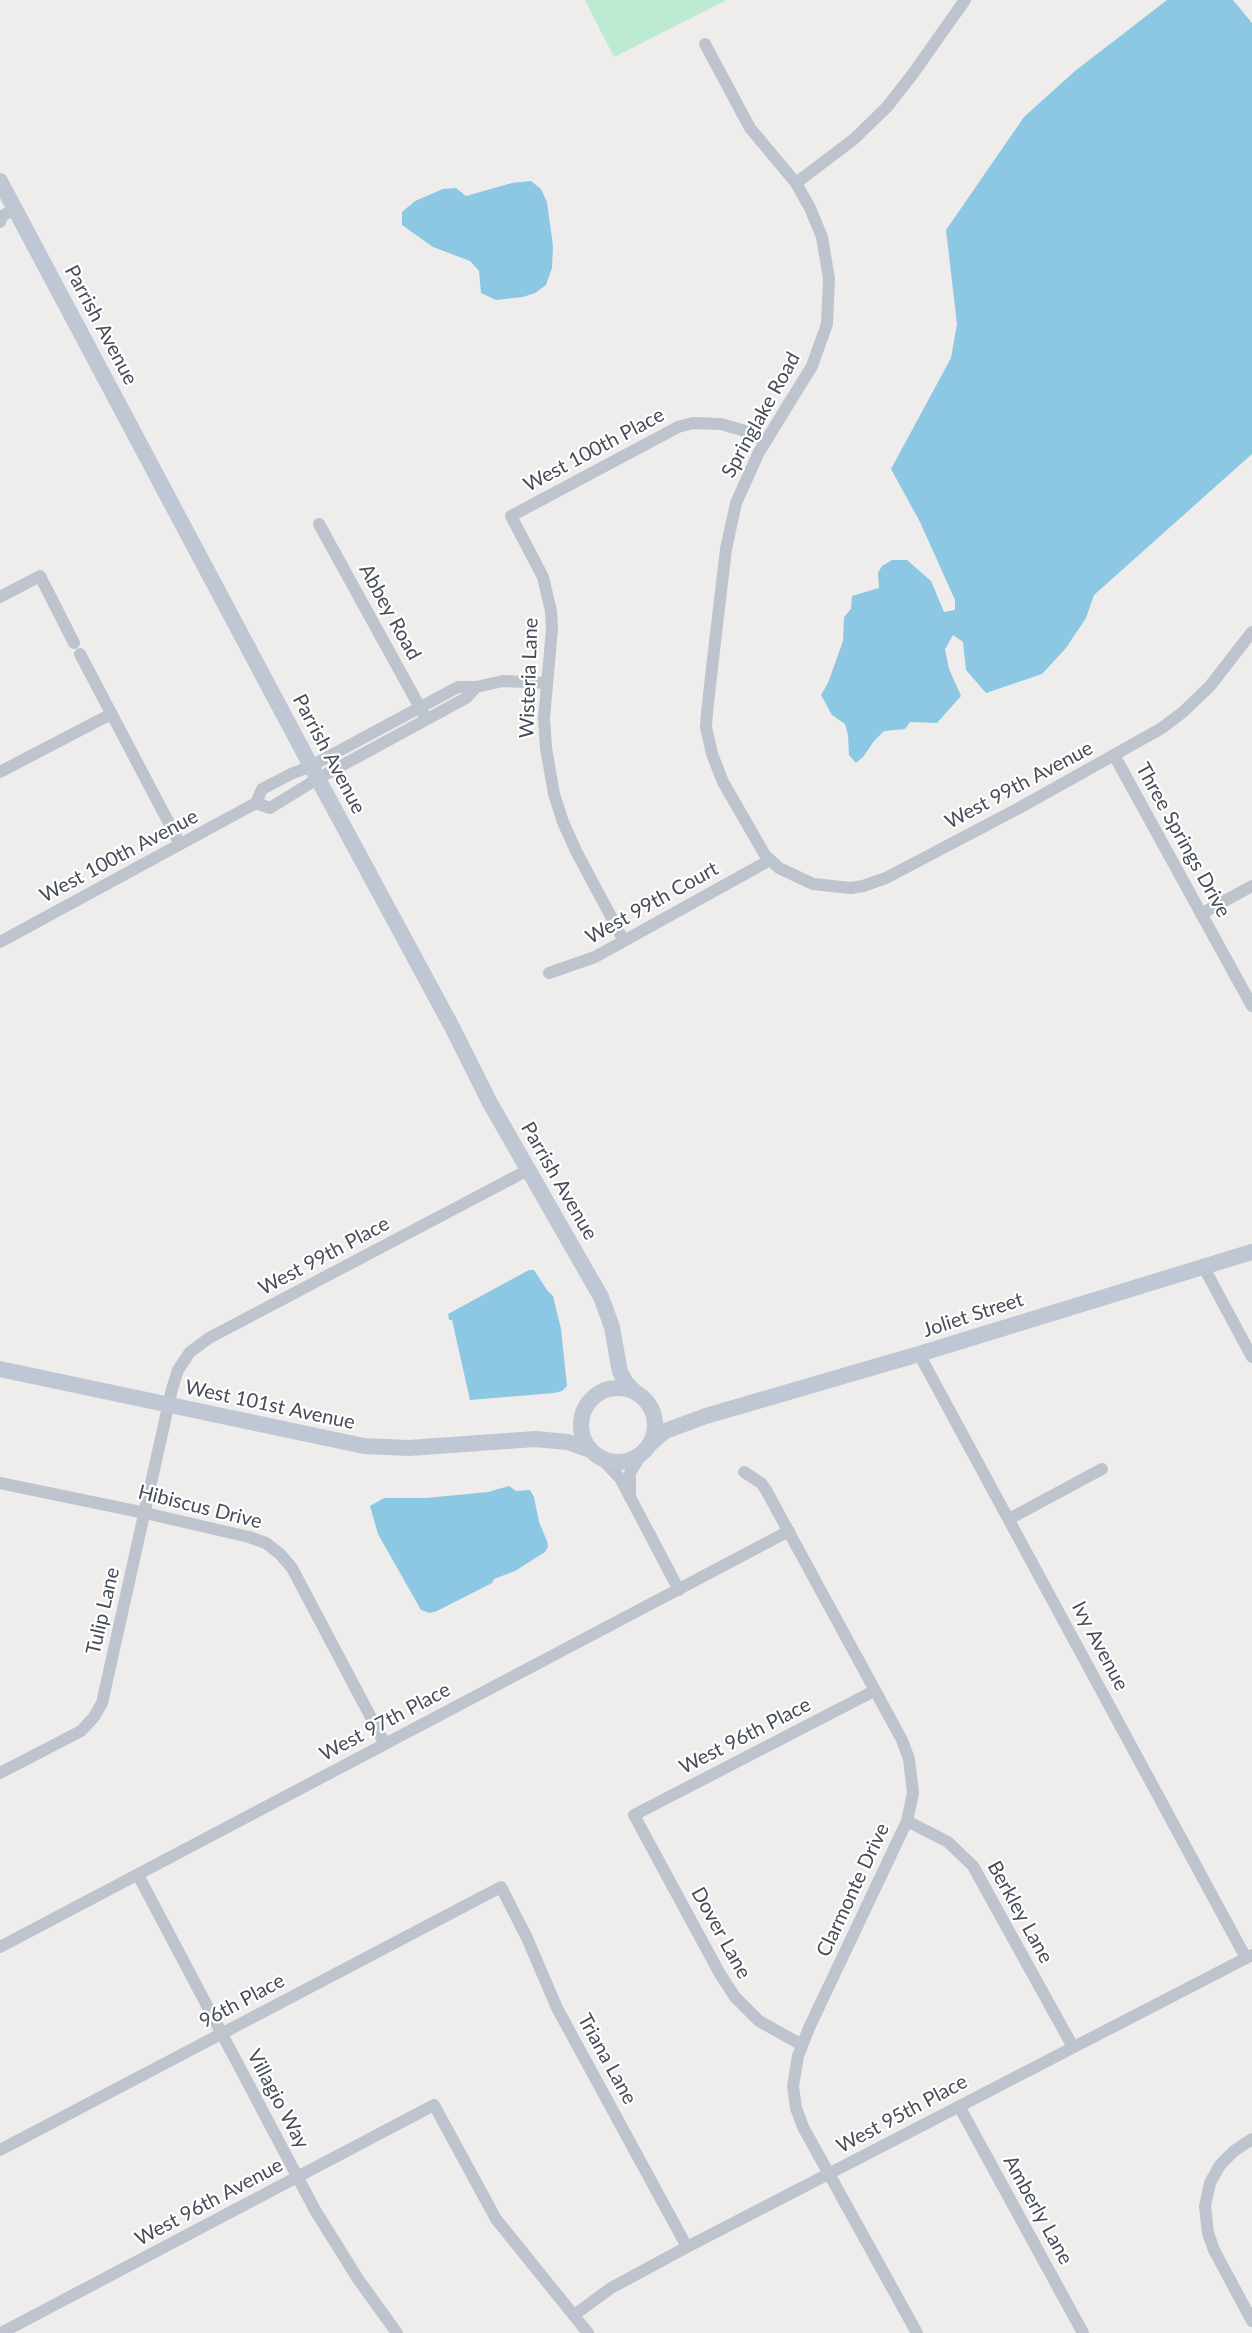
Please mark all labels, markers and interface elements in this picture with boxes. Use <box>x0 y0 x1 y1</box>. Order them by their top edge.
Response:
street label: Parrish Avenue <box>59 261 143 389</box>
street label: Springlake Road <box>717 348 805 482</box>
street label: West 100th Place <box>520 403 668 497</box>
street label: Abbey Road <box>354 560 426 664</box>
street label: Wisteria Lane <box>515 617 543 739</box>
street label: Parrish Avenue <box>287 690 371 818</box>
street label: West 99th Avenue <box>941 736 1097 834</box>
street label: Three Springs Drive <box>1131 759 1235 921</box>
street label: West 100th Avenue <box>36 804 202 908</box>
street label: West 99th Court <box>582 857 722 949</box>
street label: Parrish Avenue <box>516 1118 602 1244</box>
street label: West 99th Place <box>255 1212 393 1300</box>
street label: Joliet Street <box>920 1287 1026 1343</box>
street label: West 101st Avenue <box>183 1375 357 1435</box>
street label: Hibiscus Drive <box>136 1480 264 1534</box>
street label: Tulip Lane <box>81 1565 125 1657</box>
street label: Ivy Avenue <box>1067 1597 1133 1695</box>
street label: West 97th Place <box>316 1678 454 1766</box>
street label: West 96th Place <box>675 1693 815 1779</box>
street label: Clarmonte Drive <box>812 1819 894 1961</box>
street label: Berkley Lane <box>982 1857 1058 1967</box>
street label: Dover Lane <box>686 1883 756 1983</box>
street label: 96th Place <box>195 1969 289 2033</box>
street label: Triana Lane <box>572 2010 642 2108</box>
street label: Villagio Way <box>242 2045 314 2153</box>
street label: West 95th Place <box>833 2070 971 2158</box>
street label: Amberly Lane <box>998 2151 1078 2269</box>
street label: West 96th Avenue <box>131 2153 287 2251</box>

